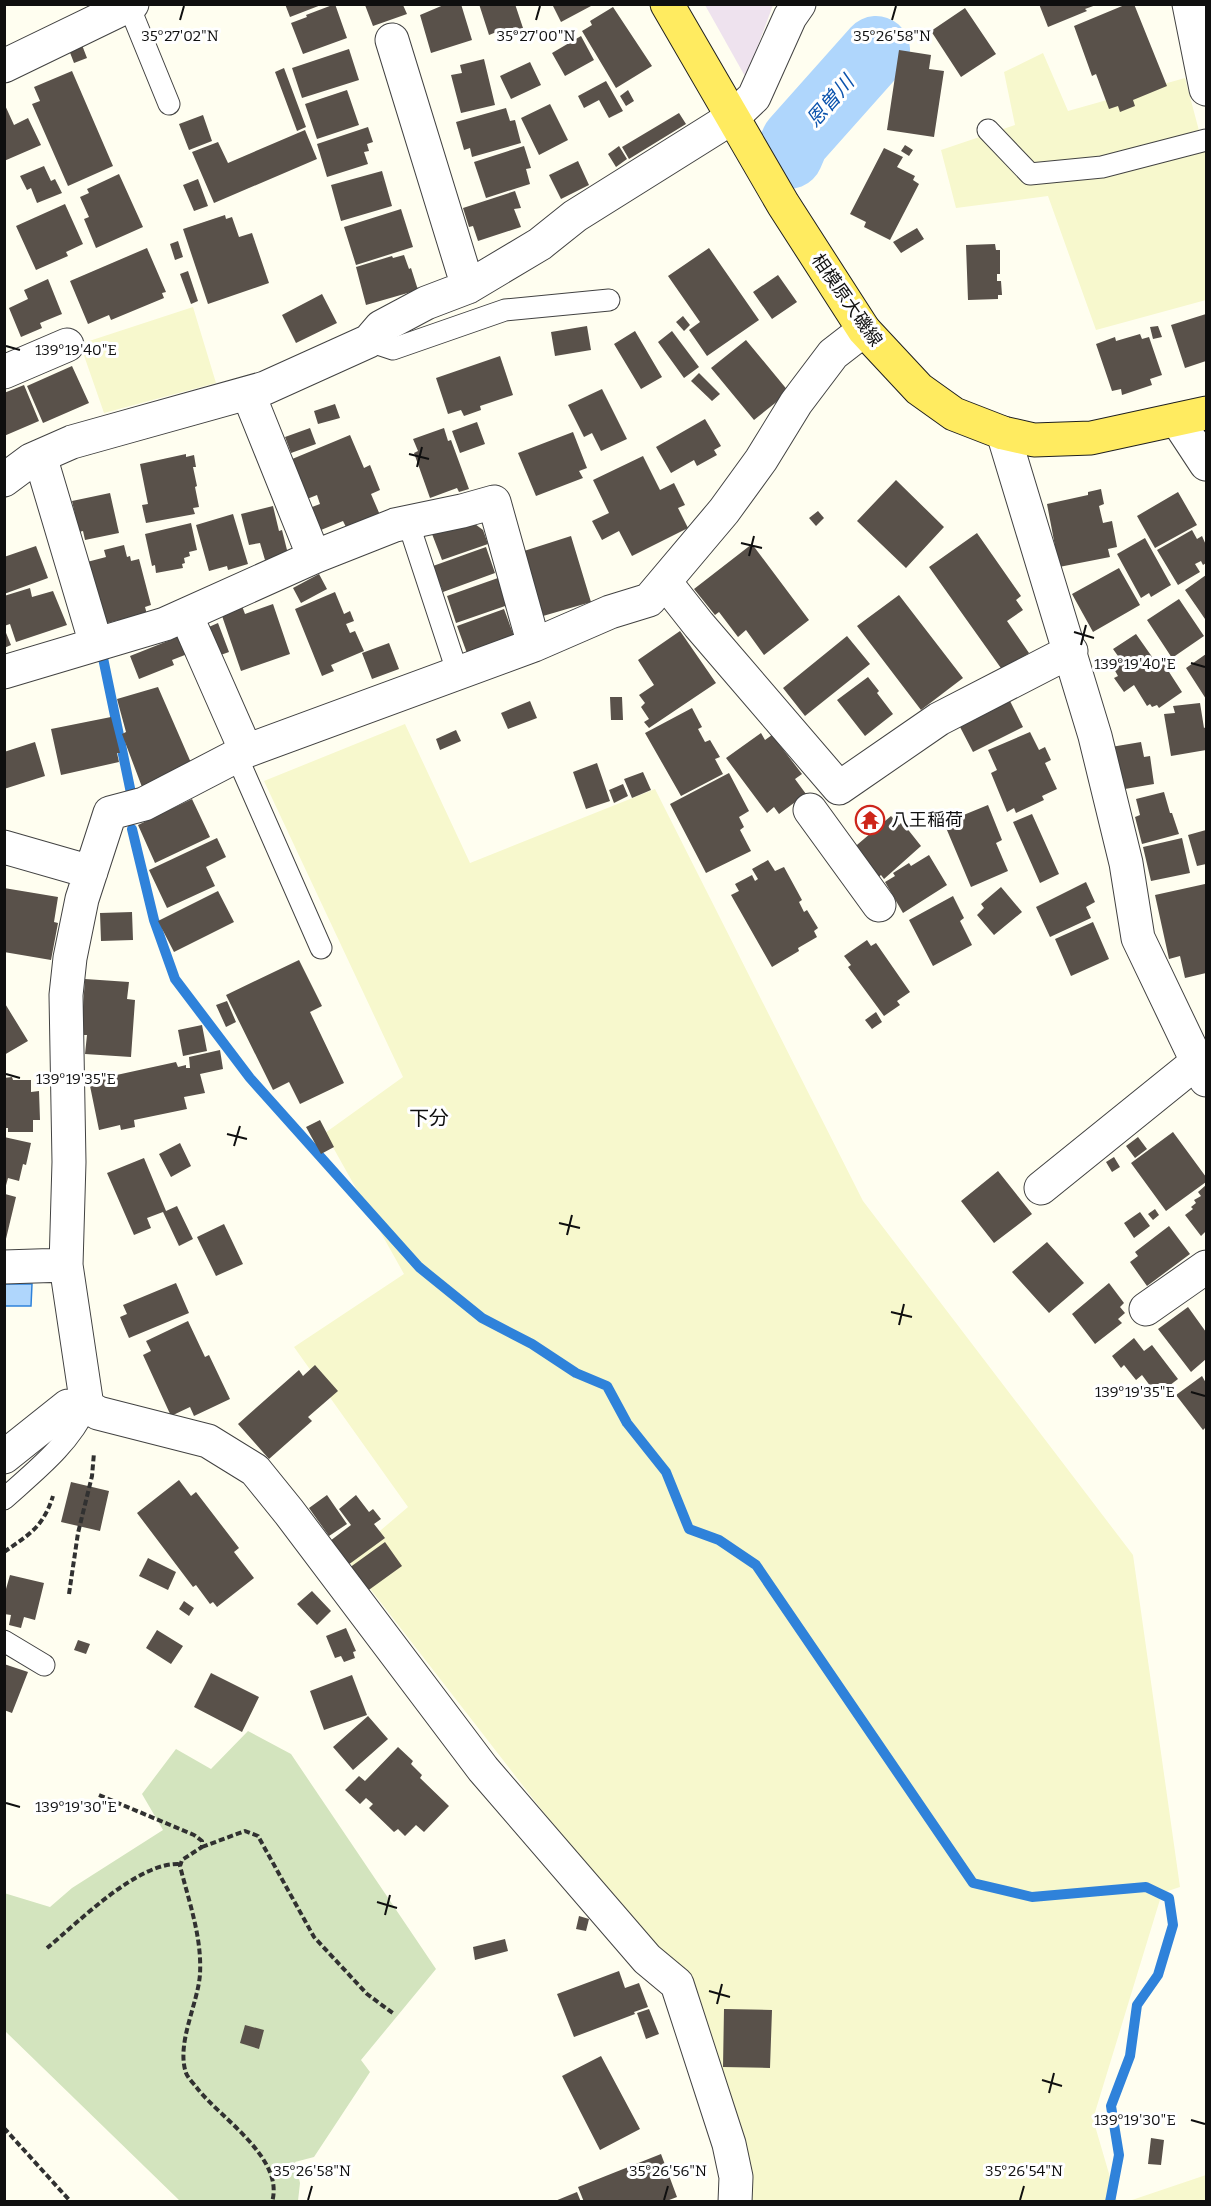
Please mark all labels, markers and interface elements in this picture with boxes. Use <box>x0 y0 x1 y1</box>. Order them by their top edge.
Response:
text: 35°27'02"N <box>141 27 219 45</box>
text: 35°27'00"N <box>497 27 576 45</box>
text: 35°26'58"N <box>853 27 931 45</box>
water label: 恩曽川 <box>801 69 860 132</box>
street label: 相模原大磯線 <box>807 249 887 351</box>
text: 139°19'40"E <box>35 341 117 359</box>
text: 139°19'40"E <box>1094 655 1176 673</box>
temple icon: 八王稲荷 <box>854 804 886 836</box>
place label: 八王稲荷 <box>891 809 963 831</box>
text: 139°19'35"E <box>36 1070 116 1088</box>
district label: 下分 <box>409 1106 449 1130</box>
text: 139°19'35"E <box>1095 1383 1175 1401</box>
text: 139°19'30"E <box>35 1798 117 1816</box>
text: 139°19'30"E <box>1094 2111 1176 2129</box>
text: 35°26'58"N <box>273 2162 351 2180</box>
text: 35°26'56"N <box>629 2162 707 2180</box>
text: 35°26'54"N <box>985 2162 1063 2180</box>

